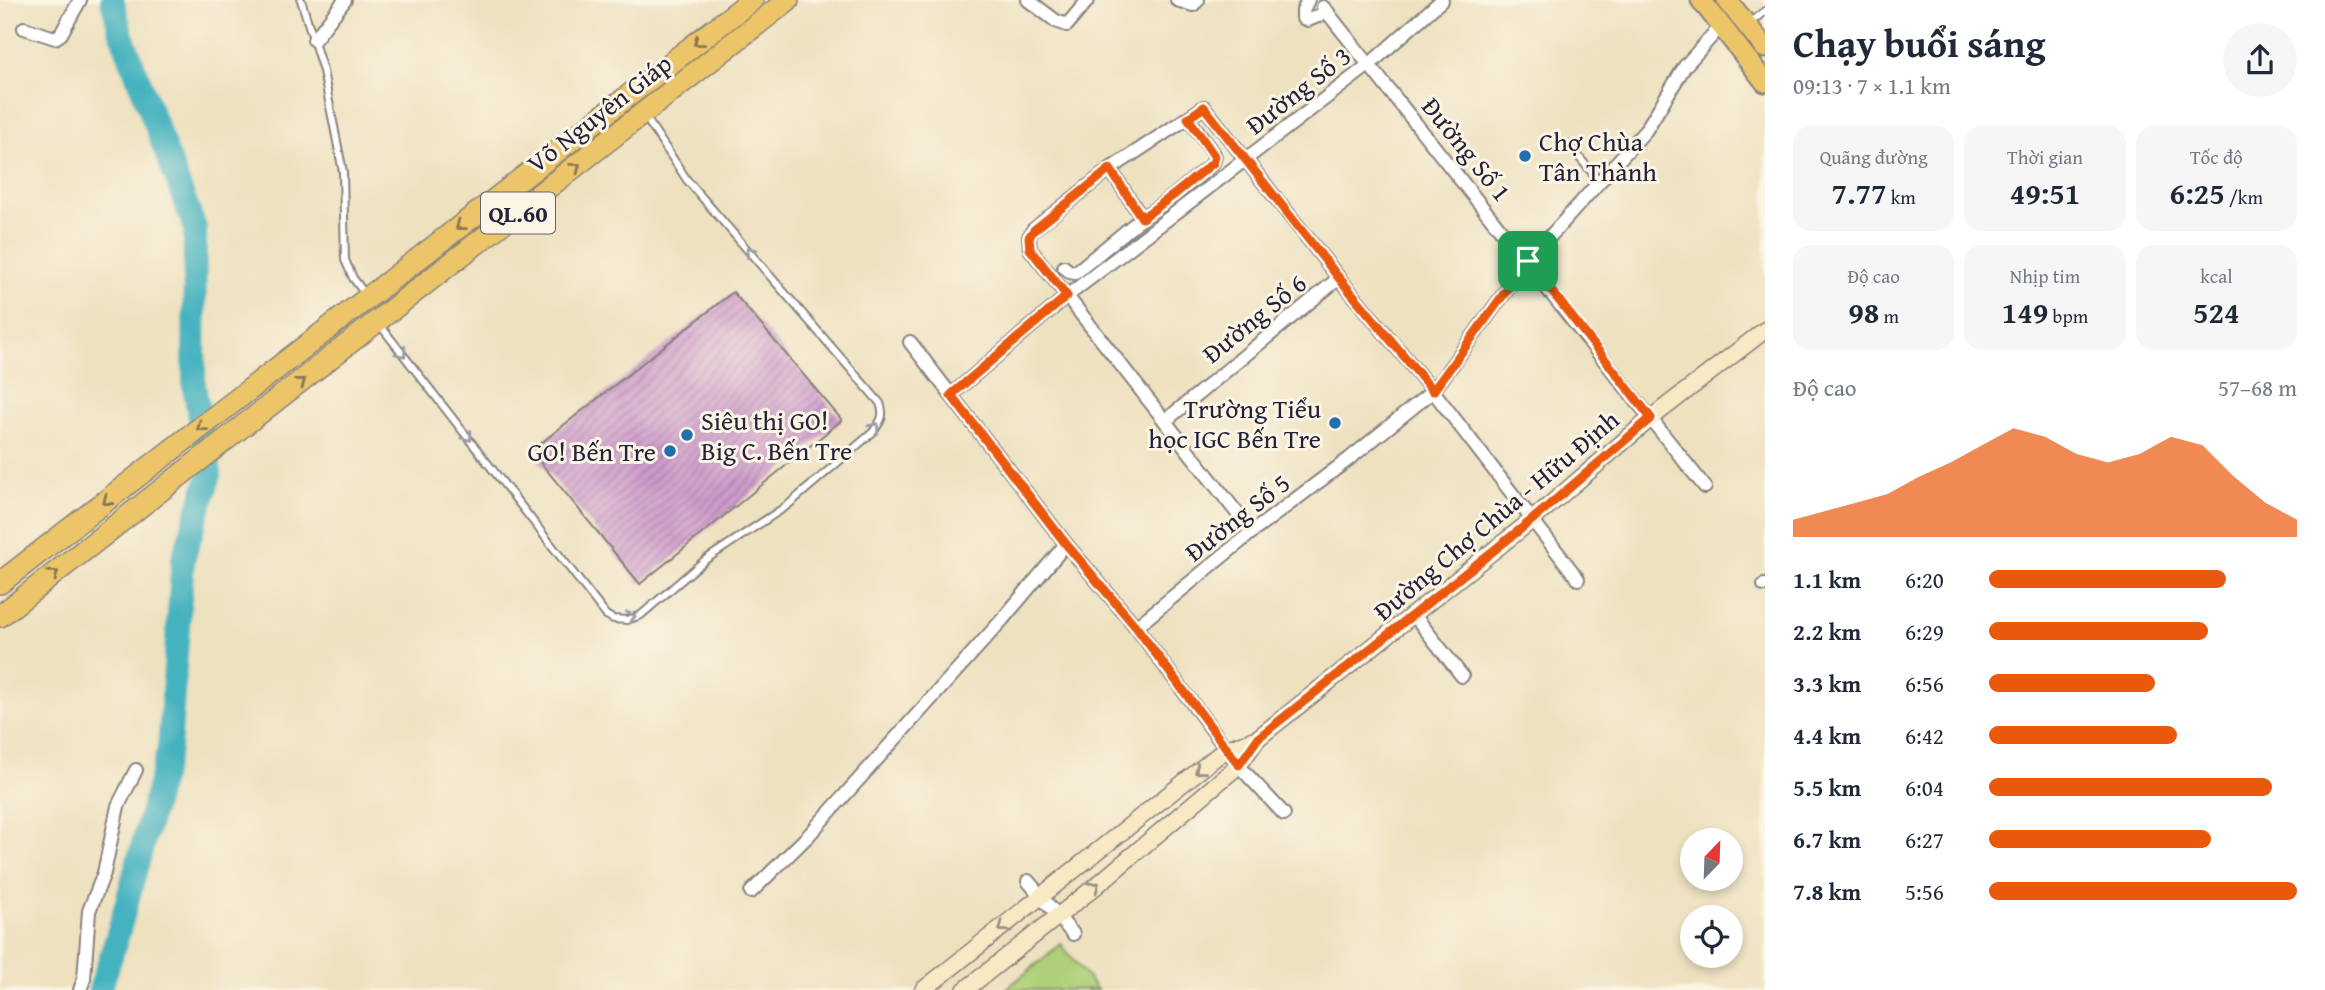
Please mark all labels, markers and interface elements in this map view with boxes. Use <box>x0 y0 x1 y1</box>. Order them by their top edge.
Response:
text: Chạy buổi sáng <box>1793 15 2046 71</box>
button: share <box>2223 23 2297 97</box>
one-way arrow <box>693 33 706 46</box>
street label: Đường Số 3 <box>1237 36 1359 144</box>
street label: Võ Nguyên Giáp <box>518 44 680 182</box>
text: 09:13 · 7 × 1.1 km <box>1793 69 1951 102</box>
street label: Đường Số 1 <box>1413 88 1521 210</box>
place label: Chợ Chùa Tân Thành <box>1539 122 1657 191</box>
text: Quãng đường <box>1820 143 1928 171</box>
text: Thời gian <box>2007 143 2083 171</box>
text: Tốc độ <box>2190 143 2243 171</box>
marker: Chợ Chùa Tân Thành <box>1517 148 1533 164</box>
one-way arrow <box>569 162 581 175</box>
text: 7.77 <box>1831 171 1887 215</box>
text: 49:51 <box>2010 171 2080 215</box>
text: 6:25 <box>2170 171 2225 215</box>
text: km <box>1887 183 1916 211</box>
text: /km <box>2225 183 2263 211</box>
road number: QL.60 <box>481 192 555 233</box>
one-way arrow <box>456 218 468 231</box>
pin <box>1498 231 1558 291</box>
icon: arrive <box>1509 242 1547 280</box>
one-way arrow <box>746 247 758 260</box>
text: Độ cao <box>1847 262 1900 290</box>
text: Nhịp tim <box>2010 262 2080 290</box>
text: kcal <box>2200 262 2233 290</box>
street label: Đường Số 6 <box>1193 264 1315 372</box>
text: 98 <box>1848 290 1879 334</box>
text: 149 <box>2002 290 2048 334</box>
text: 524 <box>2193 290 2240 334</box>
text: m <box>1879 302 1899 330</box>
text: bpm <box>2048 302 2088 330</box>
one-way arrow <box>393 345 406 357</box>
text: Độ cao <box>1793 371 1857 404</box>
text: 57–68 m <box>2218 371 2297 404</box>
one-way arrow <box>293 378 305 391</box>
place label: Trường Tiểu học IGC Bến Tre <box>1148 389 1321 458</box>
street label: Đường Chợ Chùa - Hữu Định <box>1365 400 1628 630</box>
place label: Siêu thị GO! Big C. Bến Tre <box>701 401 852 470</box>
marker: Trường Tiểu học IGC Bến Tre <box>1327 415 1343 431</box>
one-way arrow <box>197 419 209 432</box>
one-way arrow <box>867 423 880 435</box>
marker: Siêu thị GO! Big C. Bến Tre <box>679 427 695 443</box>
one-way arrow <box>459 429 472 441</box>
place label: GO! Bến Tre <box>527 432 656 471</box>
marker: GO! Bến Tre <box>662 443 678 459</box>
street label: Đường Số 5 <box>1176 463 1298 571</box>
one-way arrow <box>102 492 114 505</box>
text: 1.1 km <box>1793 563 1861 596</box>
text: 6:20 <box>1905 563 1944 596</box>
one-way arrow <box>46 570 59 583</box>
one-way arrow <box>624 610 636 625</box>
text: 2.2 km <box>1793 615 1861 648</box>
text: 6:29 <box>1905 615 1944 648</box>
text: 3.3 km <box>1793 667 1861 700</box>
text: 6:56 <box>1905 667 1944 700</box>
text: 4.4 km <box>1793 719 1861 752</box>
text: 6:42 <box>1905 719 1944 752</box>
one-way arrow <box>1195 762 1207 775</box>
text: 5.5 km <box>1793 771 1861 804</box>
text: 6:04 <box>1905 771 1944 804</box>
text: 6.7 km <box>1793 823 1861 856</box>
text: 6:27 <box>1905 823 1944 856</box>
north arrow <box>1680 828 1743 891</box>
map controls <box>1680 828 1743 968</box>
text: 7.8 km <box>1793 875 1861 908</box>
text: 5:56 <box>1905 875 1944 908</box>
one-way arrow <box>1087 882 1099 895</box>
button: locate <box>1680 905 1743 968</box>
one-way arrow <box>998 919 1010 932</box>

